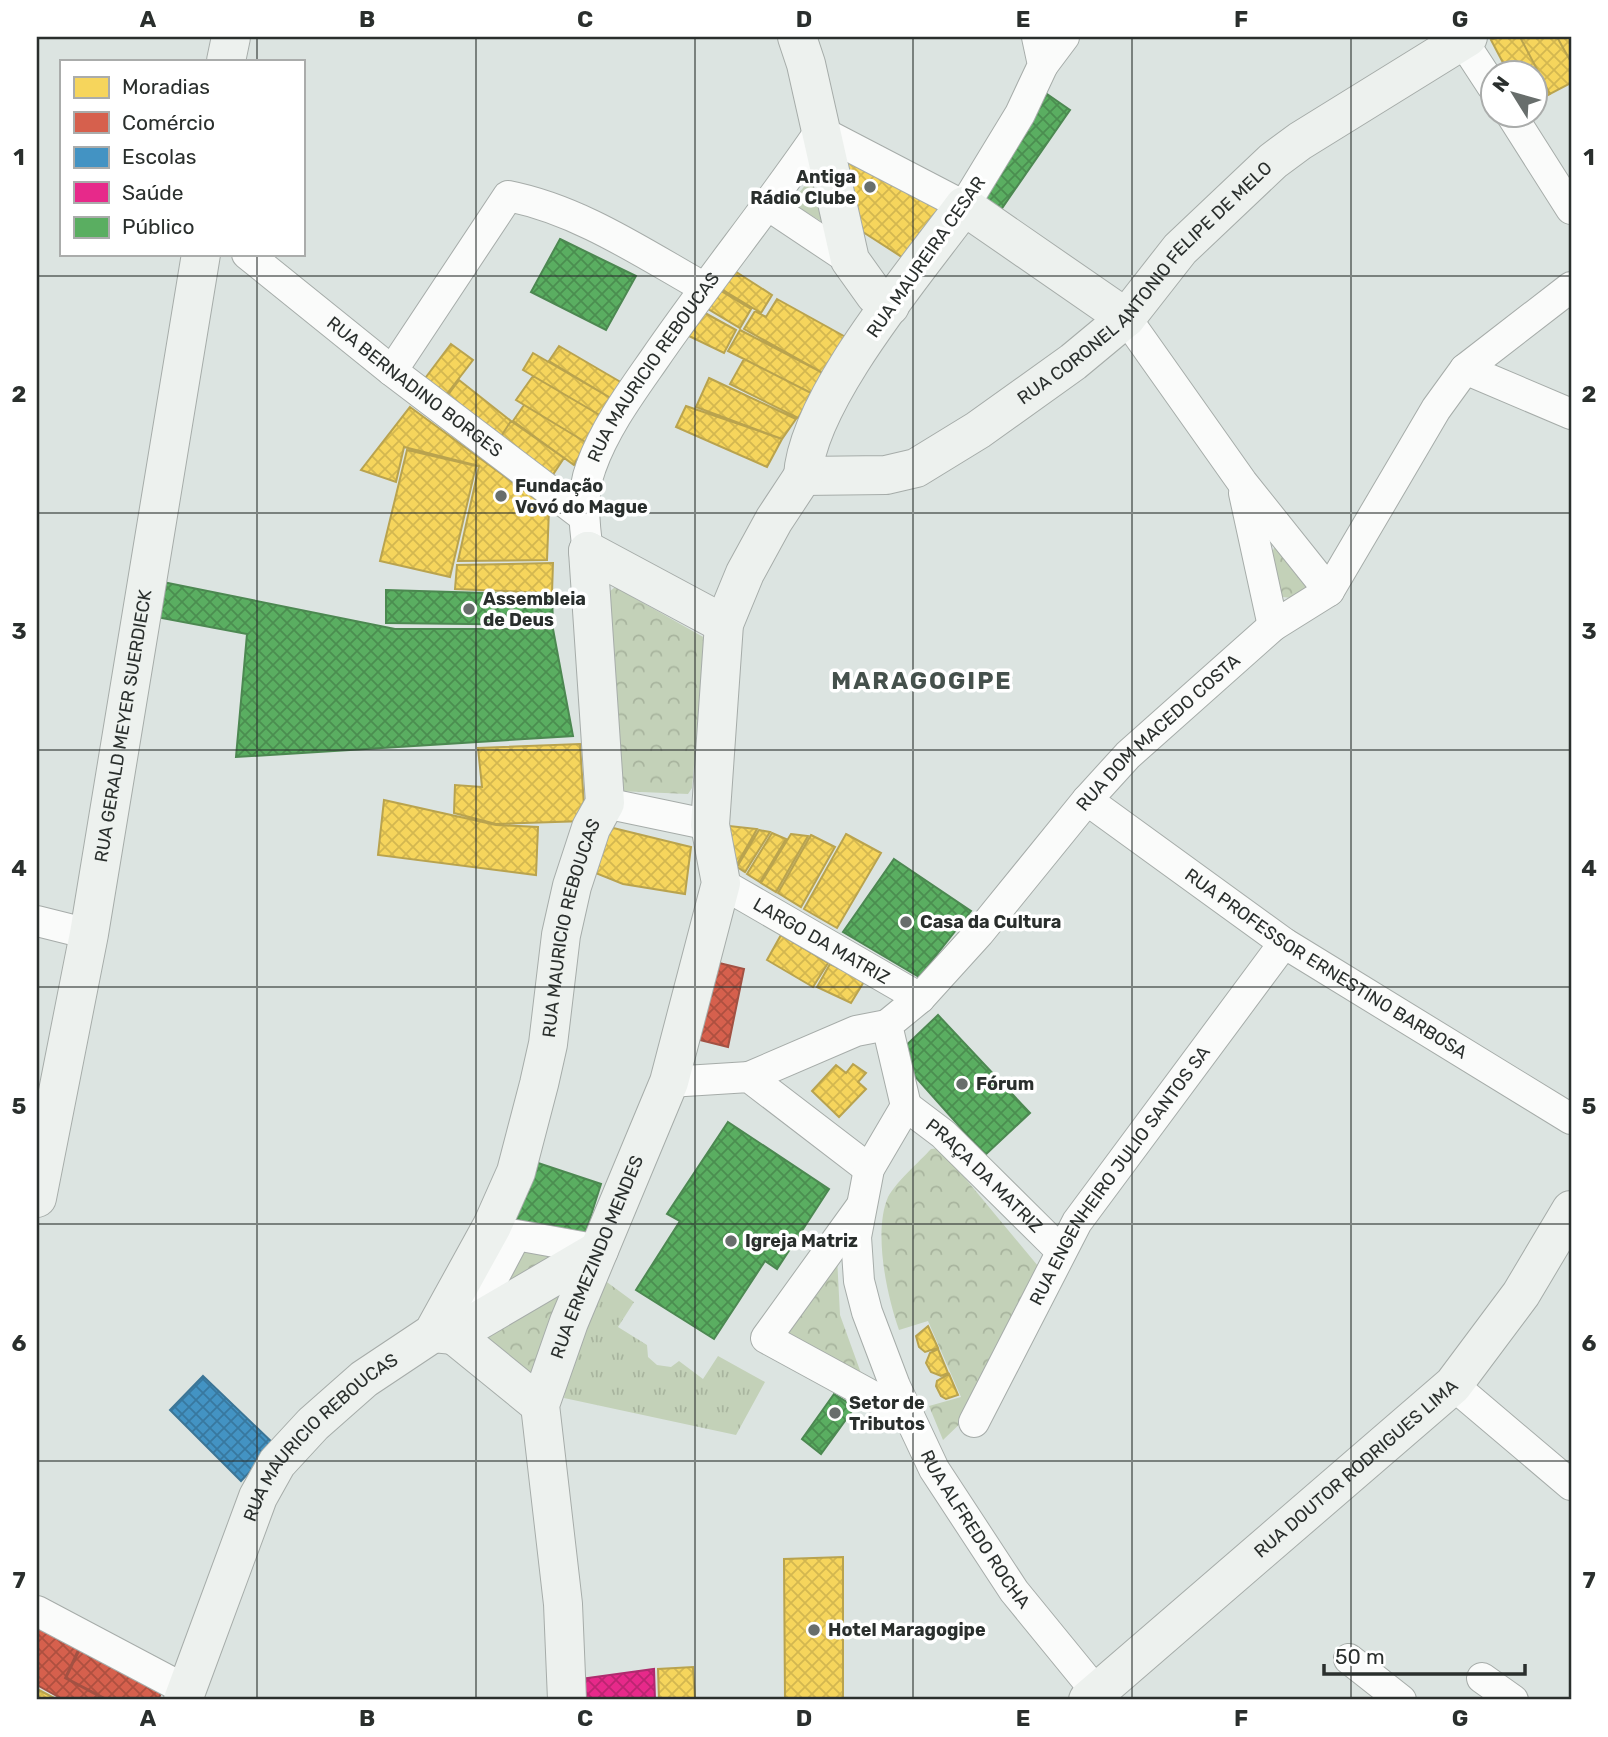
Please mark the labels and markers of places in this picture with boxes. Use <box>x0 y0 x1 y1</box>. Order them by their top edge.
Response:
place label: Antiga Rádio Clube <box>750 166 856 209</box>
marker: Antiga Rádio Clube <box>862 179 878 195</box>
place label: Fundação Vovó do Mague <box>515 475 648 518</box>
marker: Fundação Vovó do Mague <box>493 488 509 504</box>
place label: Assembleia de Deus <box>483 588 586 631</box>
marker: Assembleia de Deus <box>461 601 477 617</box>
place label: Casa da Cultura <box>920 911 1061 933</box>
marker: Casa da Cultura <box>898 914 914 930</box>
place label: Fórum <box>976 1073 1034 1095</box>
marker: Fórum <box>954 1076 970 1092</box>
place label: Igreja Matriz <box>745 1230 858 1252</box>
marker: Igreja Matriz <box>723 1233 739 1249</box>
place label: Setor de Tributos <box>849 1392 925 1435</box>
marker: Setor de Tributos <box>827 1405 843 1421</box>
place label: Hotel Maragogipe <box>828 1619 986 1641</box>
marker: Hotel Maragogipe <box>806 1622 822 1638</box>

